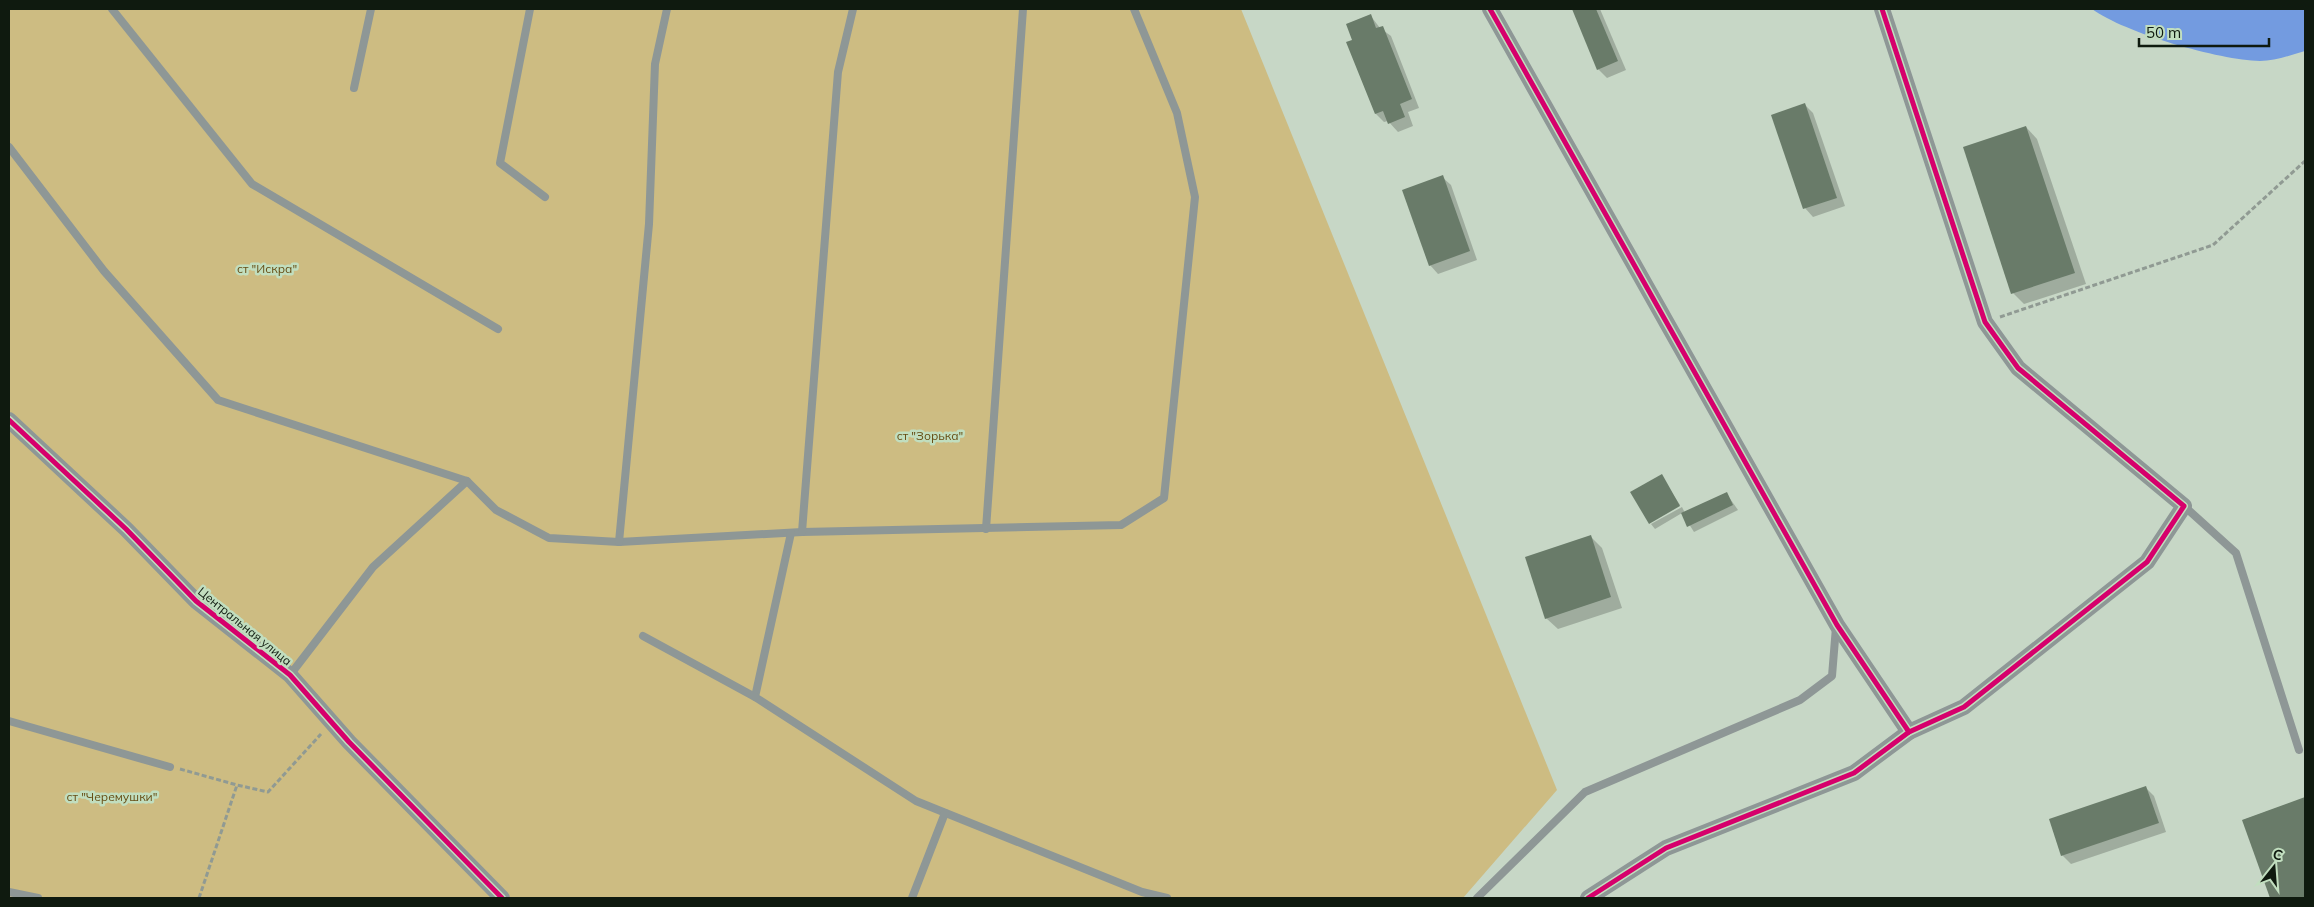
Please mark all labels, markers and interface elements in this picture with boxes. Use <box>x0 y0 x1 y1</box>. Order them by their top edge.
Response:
scale bar <box>2139 15 2269 47</box>
text: 50 m <box>2146 23 2181 42</box>
park label: ст "Искра" <box>237 261 297 276</box>
park label: ст "Зорька" <box>897 428 963 443</box>
street label: Центральная улица <box>195 584 295 668</box>
park label: ст "Черемушки" <box>67 789 157 804</box>
north arrow <box>2249 842 2299 892</box>
text: С <box>2271 845 2285 865</box>

